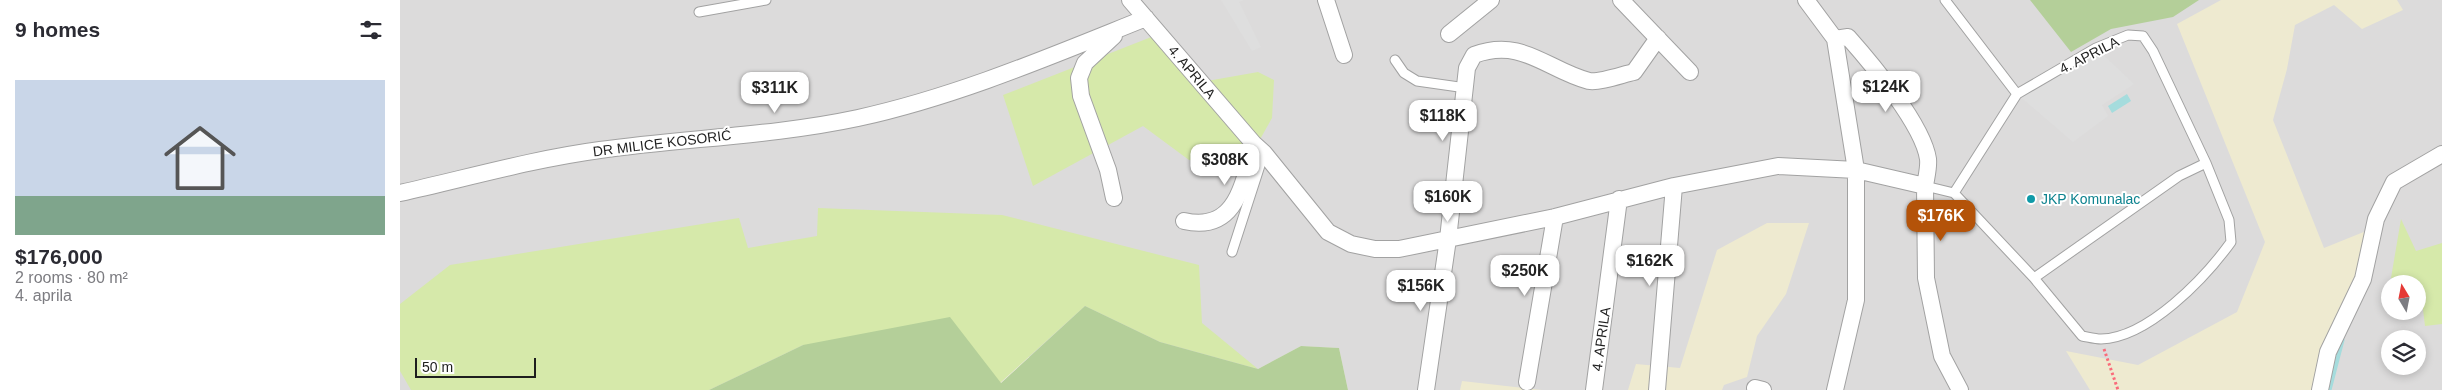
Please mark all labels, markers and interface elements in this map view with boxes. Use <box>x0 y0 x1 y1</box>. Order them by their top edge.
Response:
icon: filters <box>357 16 385 44</box>
text: 9 homes <box>15 18 100 41</box>
street label: 4. APRILA <box>2057 33 2122 77</box>
street label: 4. APRILA <box>1165 42 1219 102</box>
pin: $124K <box>1851 70 1921 113</box>
pin: $311K <box>740 72 810 114</box>
text: $124K <box>1862 78 1910 95</box>
text: $311K <box>752 79 798 96</box>
pin: $118K <box>1408 100 1478 142</box>
text: $118K <box>1420 107 1466 124</box>
icon: home <box>155 113 245 203</box>
street label: DR MILICE KOSORIĆ <box>592 127 732 159</box>
pin: $308K <box>1190 144 1260 186</box>
text: $308K <box>1201 151 1249 168</box>
pin: $160K <box>1413 180 1483 223</box>
text: $160K <box>1424 188 1472 205</box>
place label: JKP Komunalac <box>2041 191 2140 207</box>
marker: JKP Komunalac <box>2025 193 2037 205</box>
pin: $176K <box>1906 200 1976 242</box>
text: $176K <box>1917 207 1965 224</box>
pin: $162K <box>1615 244 1685 287</box>
text: $176,000 <box>15 245 103 268</box>
text: $162K <box>1626 252 1674 269</box>
pin: $250K <box>1490 254 1560 297</box>
text: $250K <box>1501 262 1549 279</box>
text: 2 rooms · 80 m² <box>15 269 128 286</box>
pin: $156K <box>1386 270 1456 312</box>
north arrow <box>2381 275 2426 320</box>
map controls <box>2381 275 2426 375</box>
text: $156K <box>1397 277 1445 294</box>
text: 4. aprila <box>15 287 72 304</box>
street label: 4. APRILA <box>1589 305 1614 372</box>
button: layers <box>2381 330 2426 375</box>
scale bar <box>415 355 536 378</box>
text: 50 m <box>422 359 453 375</box>

